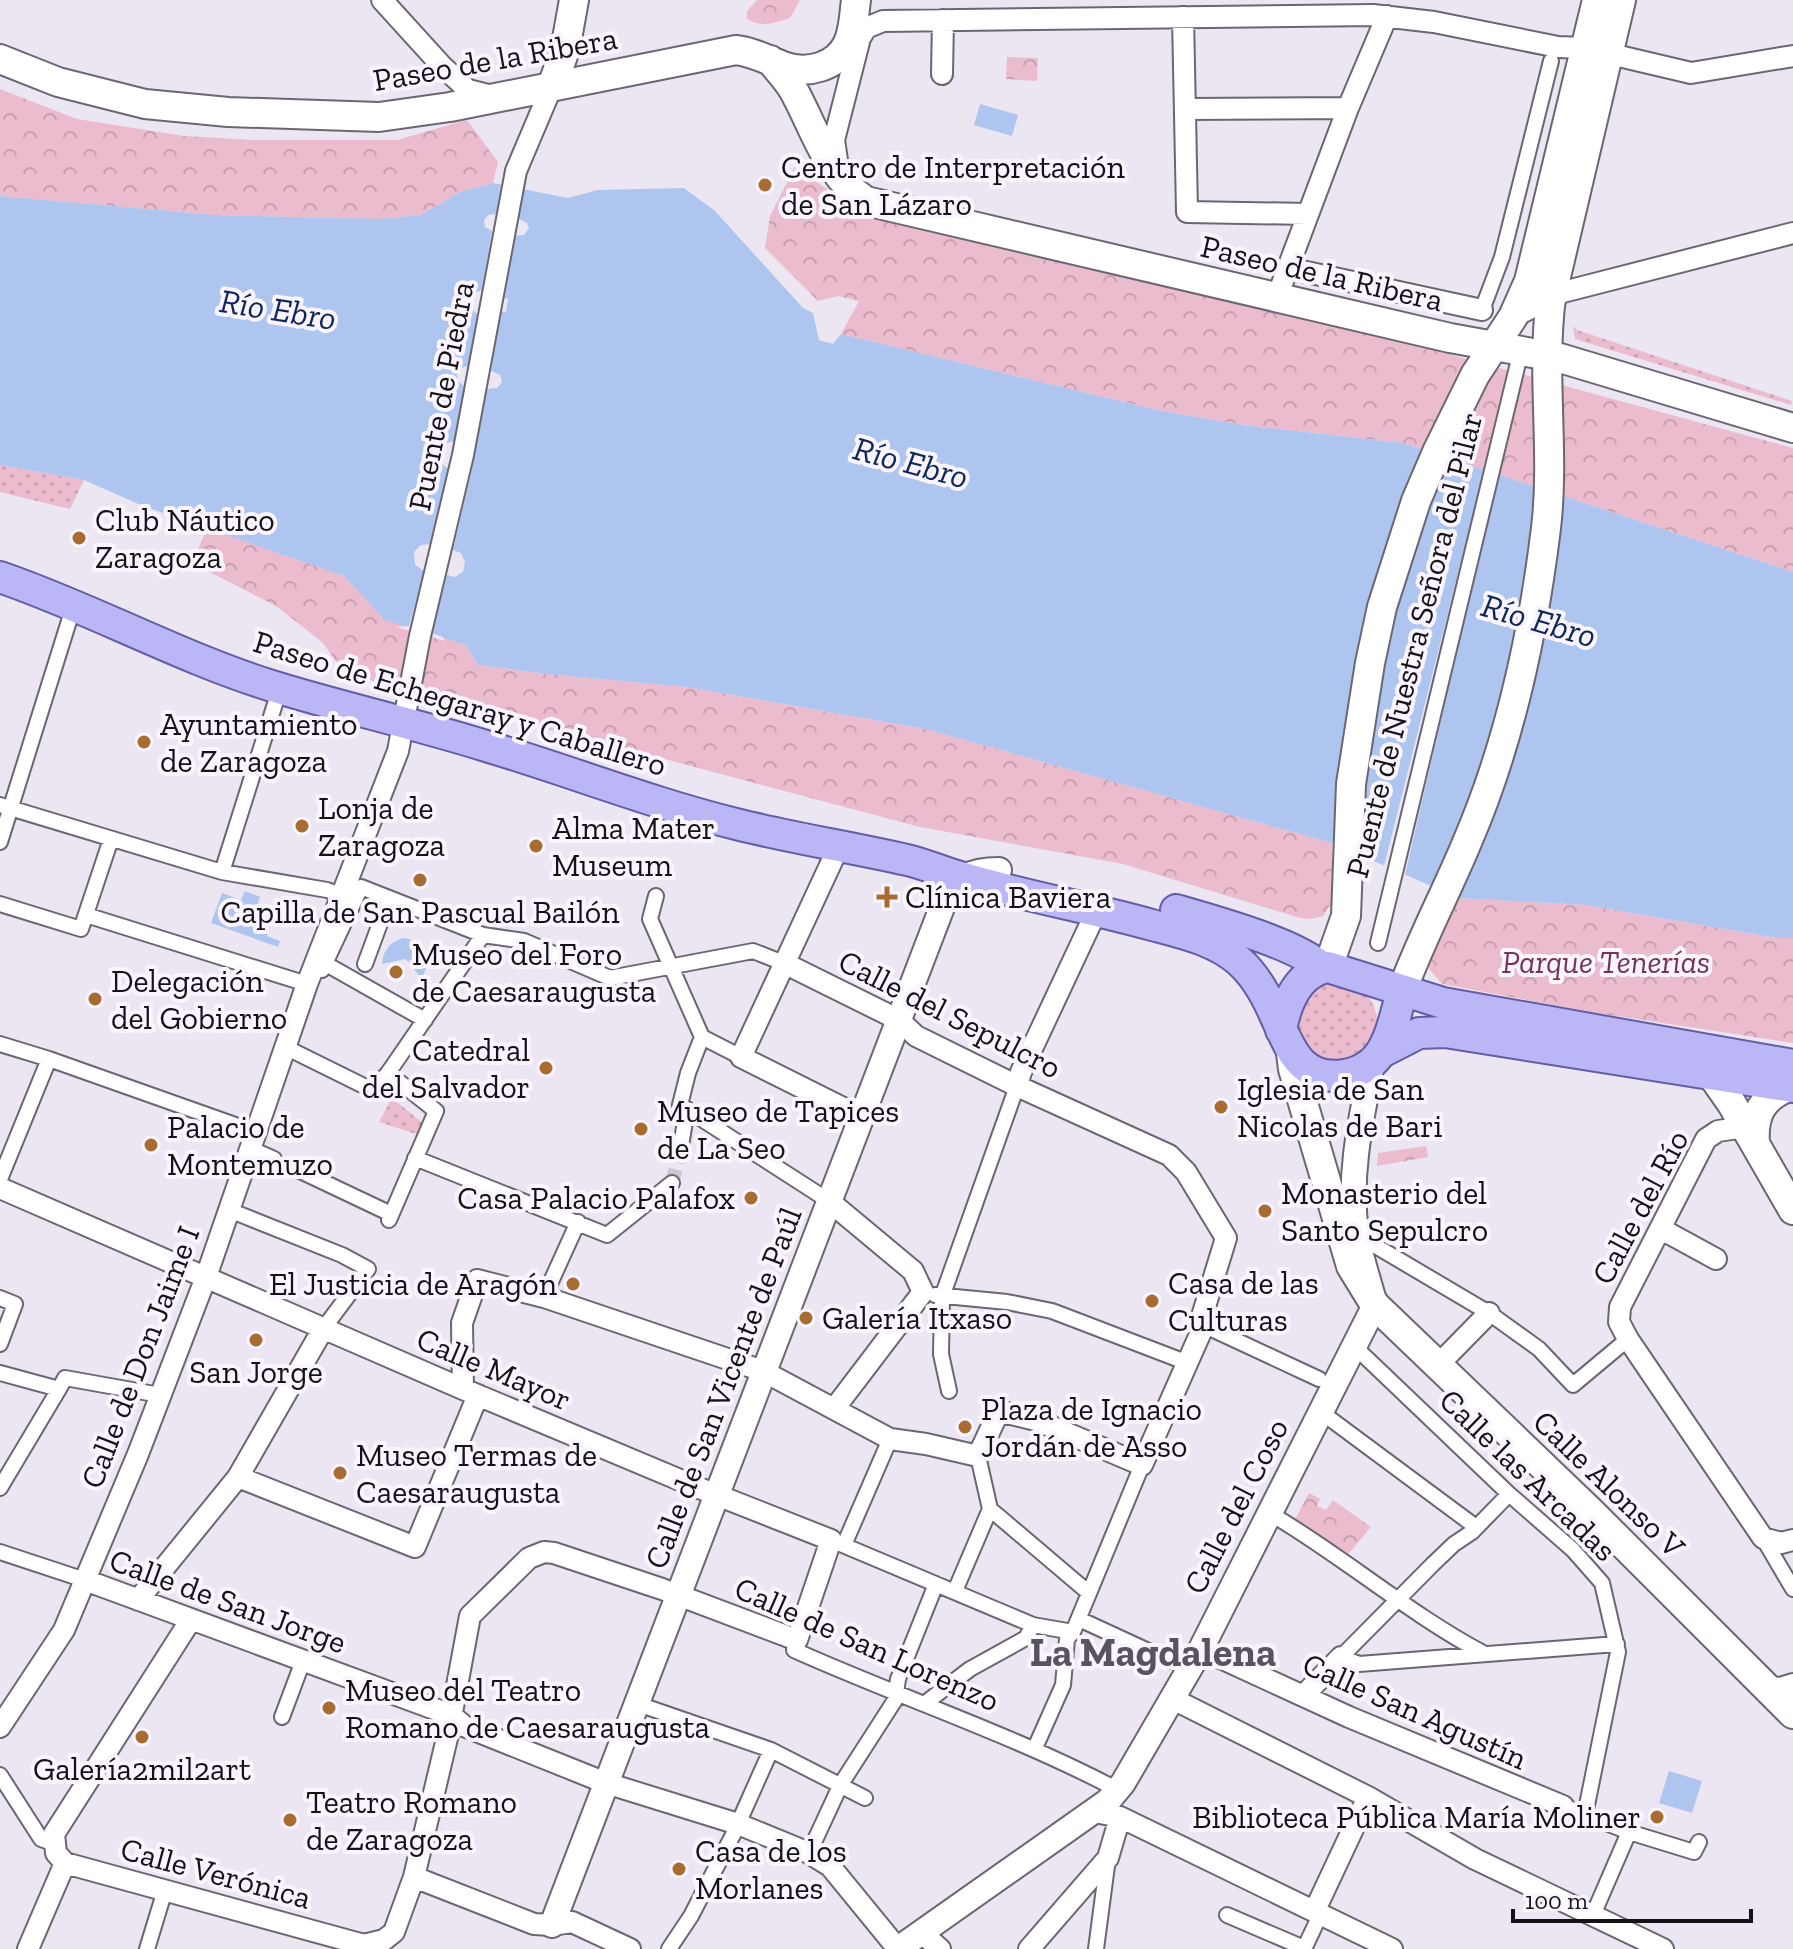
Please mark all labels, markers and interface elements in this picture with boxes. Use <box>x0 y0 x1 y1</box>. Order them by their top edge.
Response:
street label: Paseo de la Ribera <box>370 19 620 99</box>
place label: Centro de Interpretación de San Lázaro <box>781 148 1125 223</box>
marker: Centro de Interpretación de San Lázaro <box>756 176 774 194</box>
street label: Paseo de la Ribera <box>1197 227 1447 319</box>
street label: Puente de Piedra <box>400 278 482 514</box>
water label: Río Ebro <box>217 280 339 339</box>
street label: Puente de Nuestra Señora del Pilar <box>1338 409 1490 881</box>
water label: Río Ebro <box>849 428 973 497</box>
place label: Club Náutico Zaragoza <box>95 501 275 576</box>
marker: Club Náutico Zaragoza <box>70 529 88 547</box>
water label: Río Ebro <box>1477 585 1601 656</box>
street label: Paseo de Echegaray y Caballero <box>249 622 671 784</box>
place label: Ayuntamiento de Zaragoza <box>160 705 358 780</box>
marker: Ayuntamiento de Zaragoza <box>135 733 153 751</box>
place label: Lonja de Zaragoza <box>318 789 445 864</box>
place label: Alma Mater Museum <box>552 809 715 884</box>
marker: Lonja de Zaragoza <box>293 817 311 835</box>
marker: Alma Mater Museum <box>527 837 545 855</box>
marker: Capilla de San Pascual Bailón <box>411 871 429 889</box>
place label: Clínica Baviera <box>905 878 1111 916</box>
marker: Clínica Baviera <box>876 886 898 908</box>
place label: Capilla de San Pascual Bailón <box>220 893 620 931</box>
place label: Museo del Foro de Caesaraugusta <box>412 935 656 1010</box>
street label: Calle del Sepulcro <box>832 942 1068 1086</box>
park label: Parque Tenerías <box>1502 943 1710 981</box>
place label: Delegación del Gobierno <box>111 962 287 1037</box>
marker: Museo del Foro de Caesaraugusta <box>387 963 405 981</box>
marker: Delegación del Gobierno <box>86 990 104 1008</box>
place label: Catedral del Salvador <box>362 1031 530 1106</box>
marker: Catedral del Salvador <box>537 1059 555 1077</box>
place label: Iglesia de San Nicolas de Bari <box>1237 1070 1443 1145</box>
place label: Museo de Tapices de La Seo <box>657 1092 899 1167</box>
marker: Iglesia de San Nicolas de Bari <box>1212 1098 1230 1116</box>
place label: Palacio de Montemuzo <box>167 1108 333 1183</box>
marker: Museo de Tapices de La Seo <box>632 1120 650 1138</box>
street label: Calle del Río <box>1584 1123 1696 1291</box>
marker: Palacio de Montemuzo <box>142 1136 160 1154</box>
place label: Monasterio del Santo Sepulcro <box>1281 1174 1488 1249</box>
place label: Casa Palacio Palafox <box>457 1179 735 1217</box>
marker: Casa Palacio Palafox <box>742 1189 760 1207</box>
street label: Calle de San Vicente de Paúl <box>637 1202 809 1574</box>
marker: Monasterio del Santo Sepulcro <box>1256 1202 1274 1220</box>
street label: Calle de Don Jaime I <box>73 1221 207 1493</box>
place label: Casa de las Culturas <box>1168 1264 1319 1339</box>
place label: El Justicia de Aragón <box>269 1265 558 1303</box>
marker: El Justicia de Aragón <box>564 1275 582 1293</box>
marker: Casa de las Culturas <box>1143 1292 1161 1310</box>
place label: Galería Itxaso <box>822 1299 1012 1337</box>
marker: Galería Itxaso <box>797 1309 815 1327</box>
street label: Calle Mayor <box>411 1319 577 1419</box>
marker: San Jorge <box>247 1331 265 1349</box>
place label: San Jorge <box>189 1353 323 1391</box>
street label: Calle las Arcadas <box>1432 1381 1624 1569</box>
place label: Plaza de Ignacio Jordán de Asso <box>981 1390 1202 1465</box>
street label: Calle Alonso V <box>1525 1402 1693 1566</box>
street label: Calle del Coso <box>1176 1412 1296 1600</box>
marker: Plaza de Ignacio Jordán de Asso <box>956 1418 974 1436</box>
place label: Museo Termas de Caesaraugusta <box>356 1436 597 1511</box>
marker: Museo Termas de Caesaraugusta <box>331 1464 349 1482</box>
street label: Calle de San Jorge <box>104 1541 352 1661</box>
street label: Calle de San Lorenzo <box>729 1569 1005 1719</box>
district label: La Magdalena <box>1030 1628 1276 1676</box>
street label: Calle San Agustín <box>1297 1645 1534 1778</box>
place label: Museo del Teatro Romano de Caesaraugusta <box>345 1671 710 1746</box>
marker: Museo del Teatro Romano de Caesaraugusta <box>320 1699 338 1717</box>
marker: Galería2mil2art <box>133 1728 151 1746</box>
place label: Galería2mil2art <box>33 1750 251 1788</box>
place label: Teatro Romano de Zaragoza <box>306 1783 517 1858</box>
place label: Biblioteca Pública María Moliner <box>1192 1798 1641 1836</box>
marker: Biblioteca Pública María Moliner <box>1648 1808 1666 1826</box>
marker: Teatro Romano de Zaragoza <box>281 1811 299 1829</box>
street label: Calle Verónica <box>117 1829 315 1917</box>
place label: Casa de los Morlanes <box>695 1832 847 1907</box>
marker: Casa de los Morlanes <box>670 1860 688 1878</box>
scale bar <box>1513 1873 1751 1923</box>
text: 100 m <box>1525 1886 1588 1915</box>

